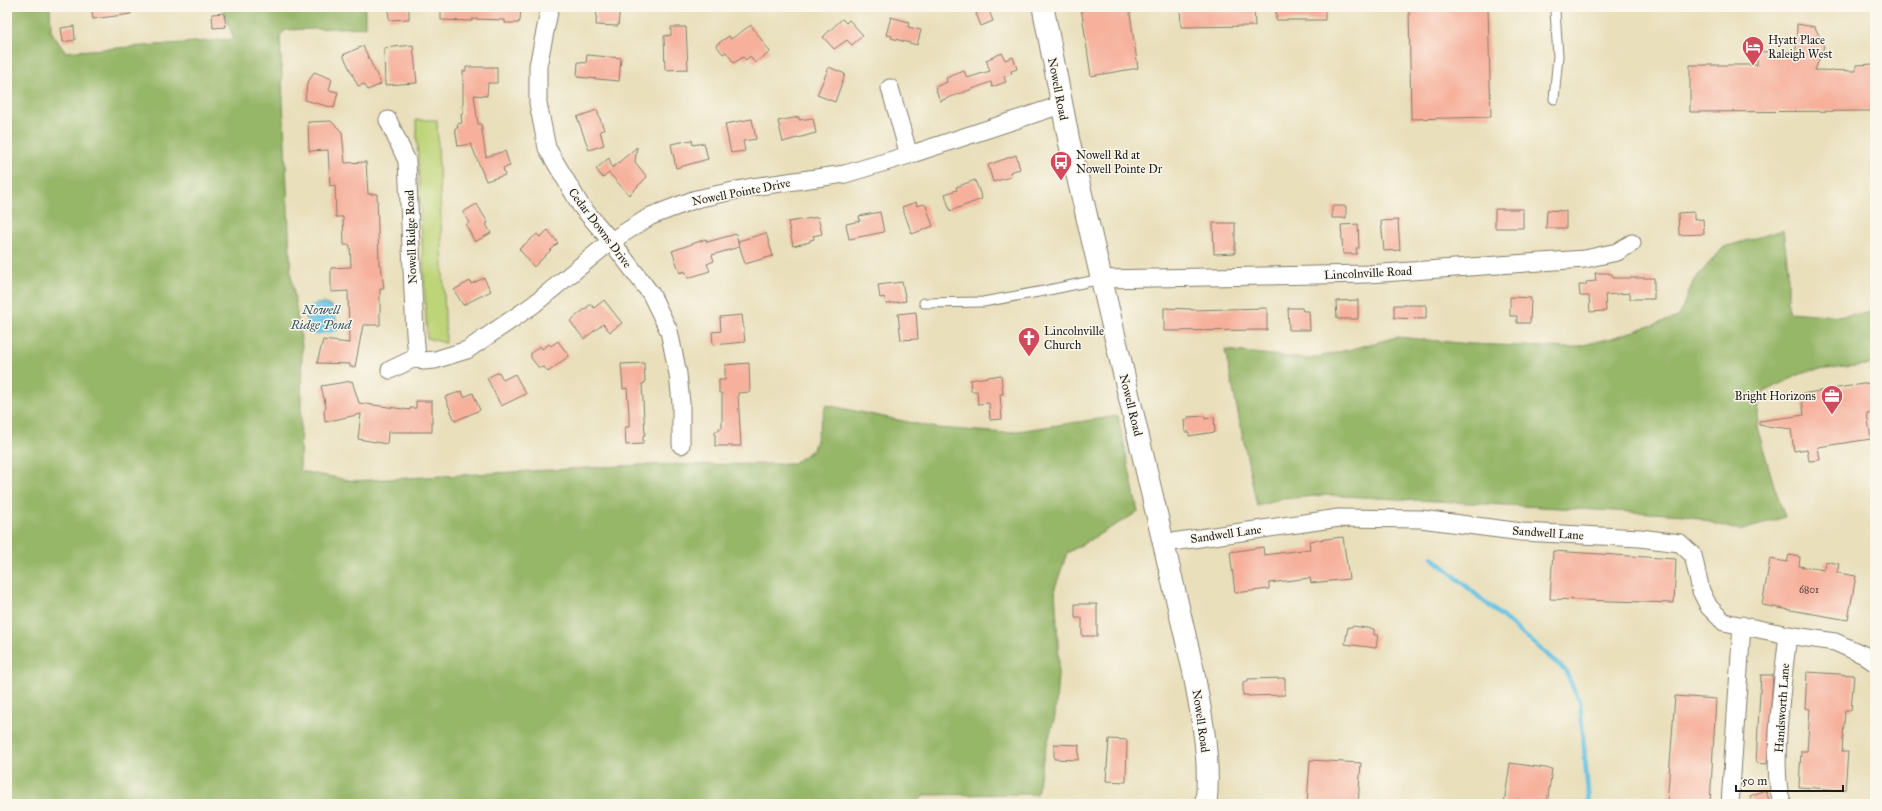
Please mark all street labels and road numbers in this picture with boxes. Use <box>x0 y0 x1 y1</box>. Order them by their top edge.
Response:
street label: Nowell Road <box>1045 57 1071 121</box>
street label: Nowell Pointe Drive <box>691 176 791 208</box>
street label: Cedar Downs Drive <box>566 185 634 271</box>
street label: Nowell Ridge Road <box>402 190 421 284</box>
street label: Lincolnville Road <box>1324 264 1412 282</box>
street label: Nowell Road <box>1117 373 1145 437</box>
street label: Sandwell Lane <box>1190 522 1262 546</box>
street label: Sandwell Lane <box>1512 524 1584 542</box>
street label: Handsworth Lane <box>1772 663 1792 753</box>
street label: Nowell Road <box>1190 689 1212 753</box>

